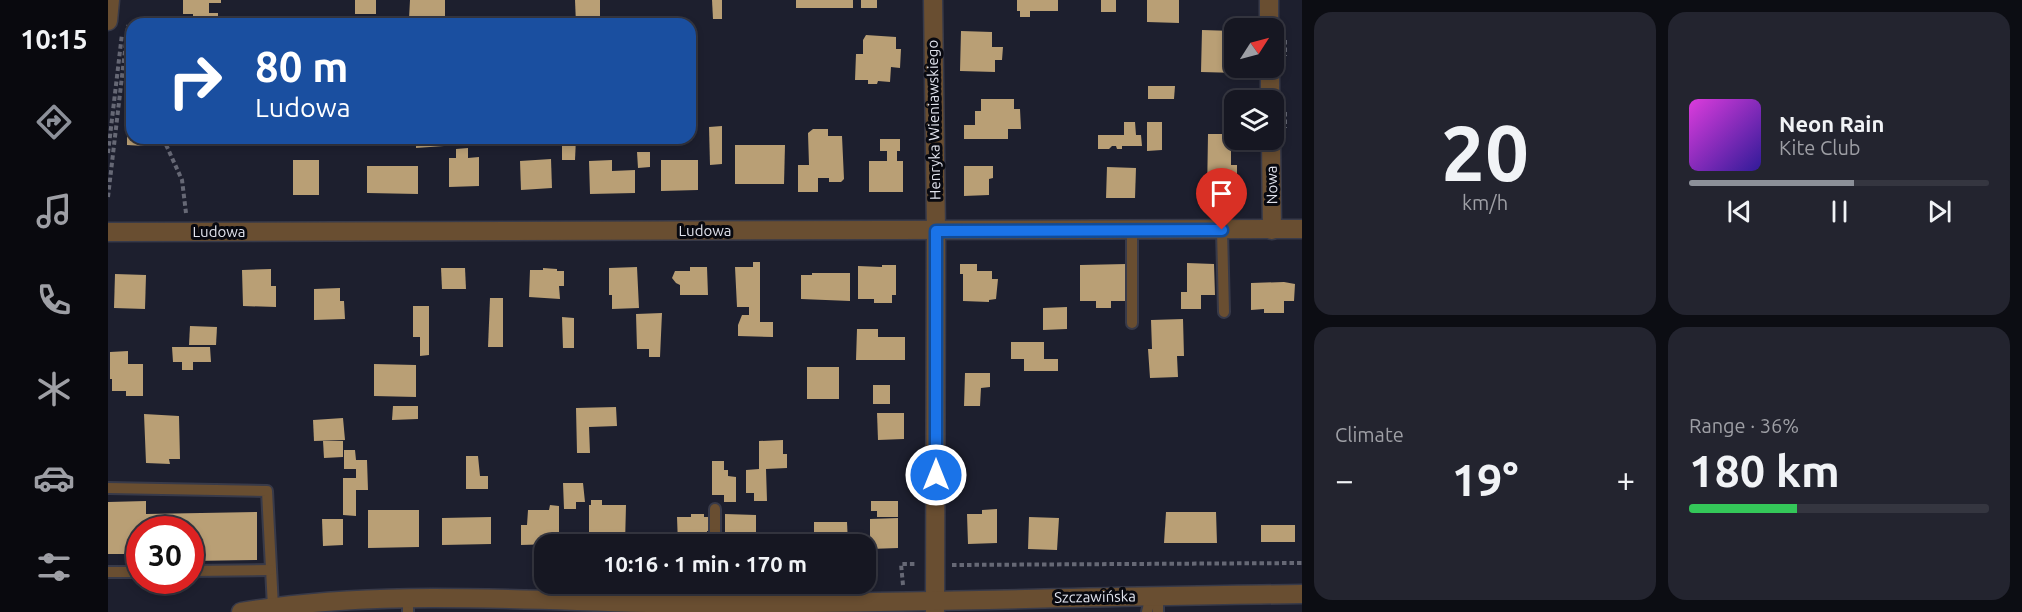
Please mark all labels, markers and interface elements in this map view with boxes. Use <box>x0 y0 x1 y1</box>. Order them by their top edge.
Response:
north arrow <box>1224 18 1284 78</box>
map controls <box>1224 18 1284 150</box>
text: 10:15 <box>20 24 88 54</box>
street label: Henryka Wieniawskiego <box>924 40 943 200</box>
icon: right <box>156 42 234 120</box>
text: 80 m <box>255 43 349 90</box>
button: layers <box>1224 90 1284 150</box>
text: Ludowa <box>255 92 351 122</box>
icon: directions <box>33 101 75 143</box>
text: 20 <box>1441 108 1529 196</box>
text: Neon Rain <box>1779 111 1884 136</box>
text: Kite Club <box>1779 136 1861 159</box>
street label: Nowa <box>1263 165 1280 205</box>
pin <box>1196 168 1247 230</box>
icon: arrive <box>1205 177 1238 210</box>
icon: music <box>33 190 75 232</box>
text: km/h <box>1462 191 1508 214</box>
icon: previous <box>1723 195 1756 228</box>
icon: pause <box>1823 195 1856 228</box>
icon: next <box>1923 195 1956 228</box>
street label: Ludowa <box>678 222 732 239</box>
street label: Ludowa <box>192 223 246 240</box>
icon: phone <box>33 279 75 321</box>
icon: climate <box>33 368 75 410</box>
text: Range · 36% <box>1689 414 1799 437</box>
text: Climate <box>1335 423 1404 446</box>
position arrow <box>904 443 968 507</box>
text: 180 km <box>1689 445 1840 496</box>
text: 19° <box>1452 454 1518 505</box>
icon: car <box>33 457 75 499</box>
text: − <box>1335 461 1354 498</box>
text: + <box>1616 461 1635 498</box>
speed limit sign: 30 <box>126 516 204 594</box>
icon: filters <box>33 546 75 588</box>
text: 10:16 · 1 min · 170 m <box>603 551 807 576</box>
street label: Szczawińska <box>1054 587 1136 606</box>

